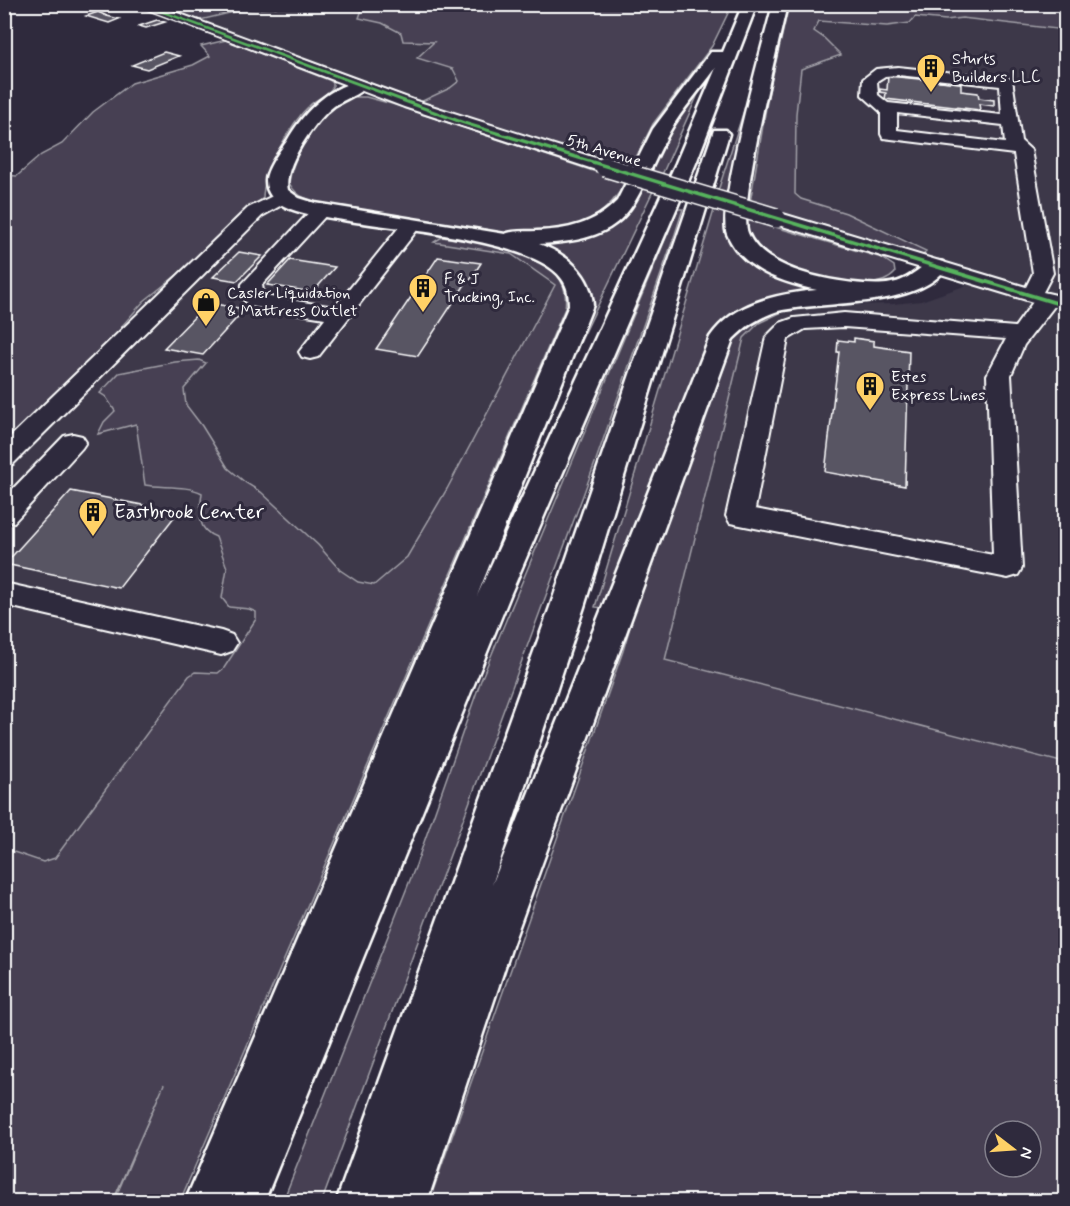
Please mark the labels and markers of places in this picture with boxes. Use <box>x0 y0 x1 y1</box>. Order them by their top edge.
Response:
place label: Sturts Builders LLC <box>952 49 1040 88</box>
building icon: Sturts Builders LLC <box>915 52 947 94</box>
place label: F & J Trucking, Inc. <box>444 269 535 309</box>
building icon: F & J Trucking, Inc. <box>407 272 439 314</box>
place label: Casler Liquidation & Mattress Outlet <box>227 283 358 322</box>
shop icon: Casler Liquidation & Mattress Outlet <box>190 286 222 328</box>
place label: Estes Express Lines <box>891 367 985 406</box>
building icon: Estes Express Lines <box>854 370 886 412</box>
building icon: Eastbrook Center <box>77 496 109 538</box>
place label: Eastbrook Center <box>114 499 265 526</box>

